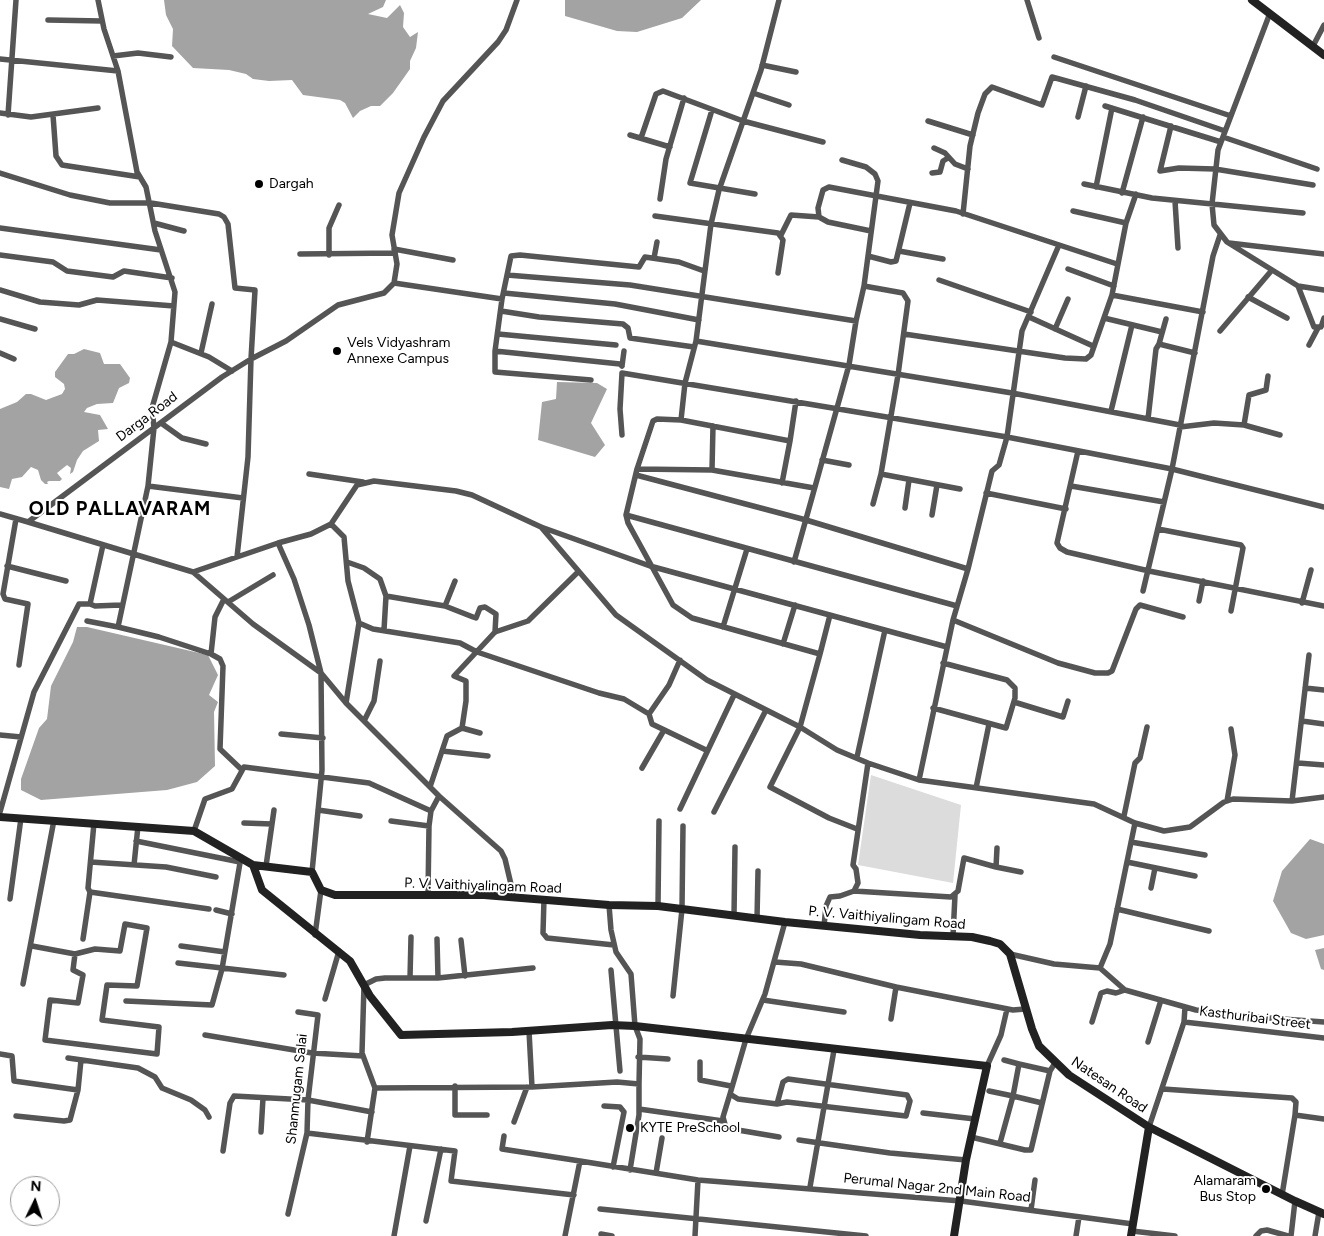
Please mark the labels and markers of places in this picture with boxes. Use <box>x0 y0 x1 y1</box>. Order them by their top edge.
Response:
place label: Dargah <box>269 176 314 192</box>
marker: Dargah <box>253 178 265 190</box>
place label: Vels Vidyashram Annexe Campus <box>347 335 450 368</box>
marker: Vels Vidyashram Annexe Campus <box>331 345 343 357</box>
place label: KYTE PreSchool <box>640 1120 740 1136</box>
marker: KYTE PreSchool <box>624 1122 636 1134</box>
place label: Alamaram Bus Stop <box>1193 1173 1256 1206</box>
marker: Alamaram Bus Stop <box>1260 1183 1272 1195</box>

